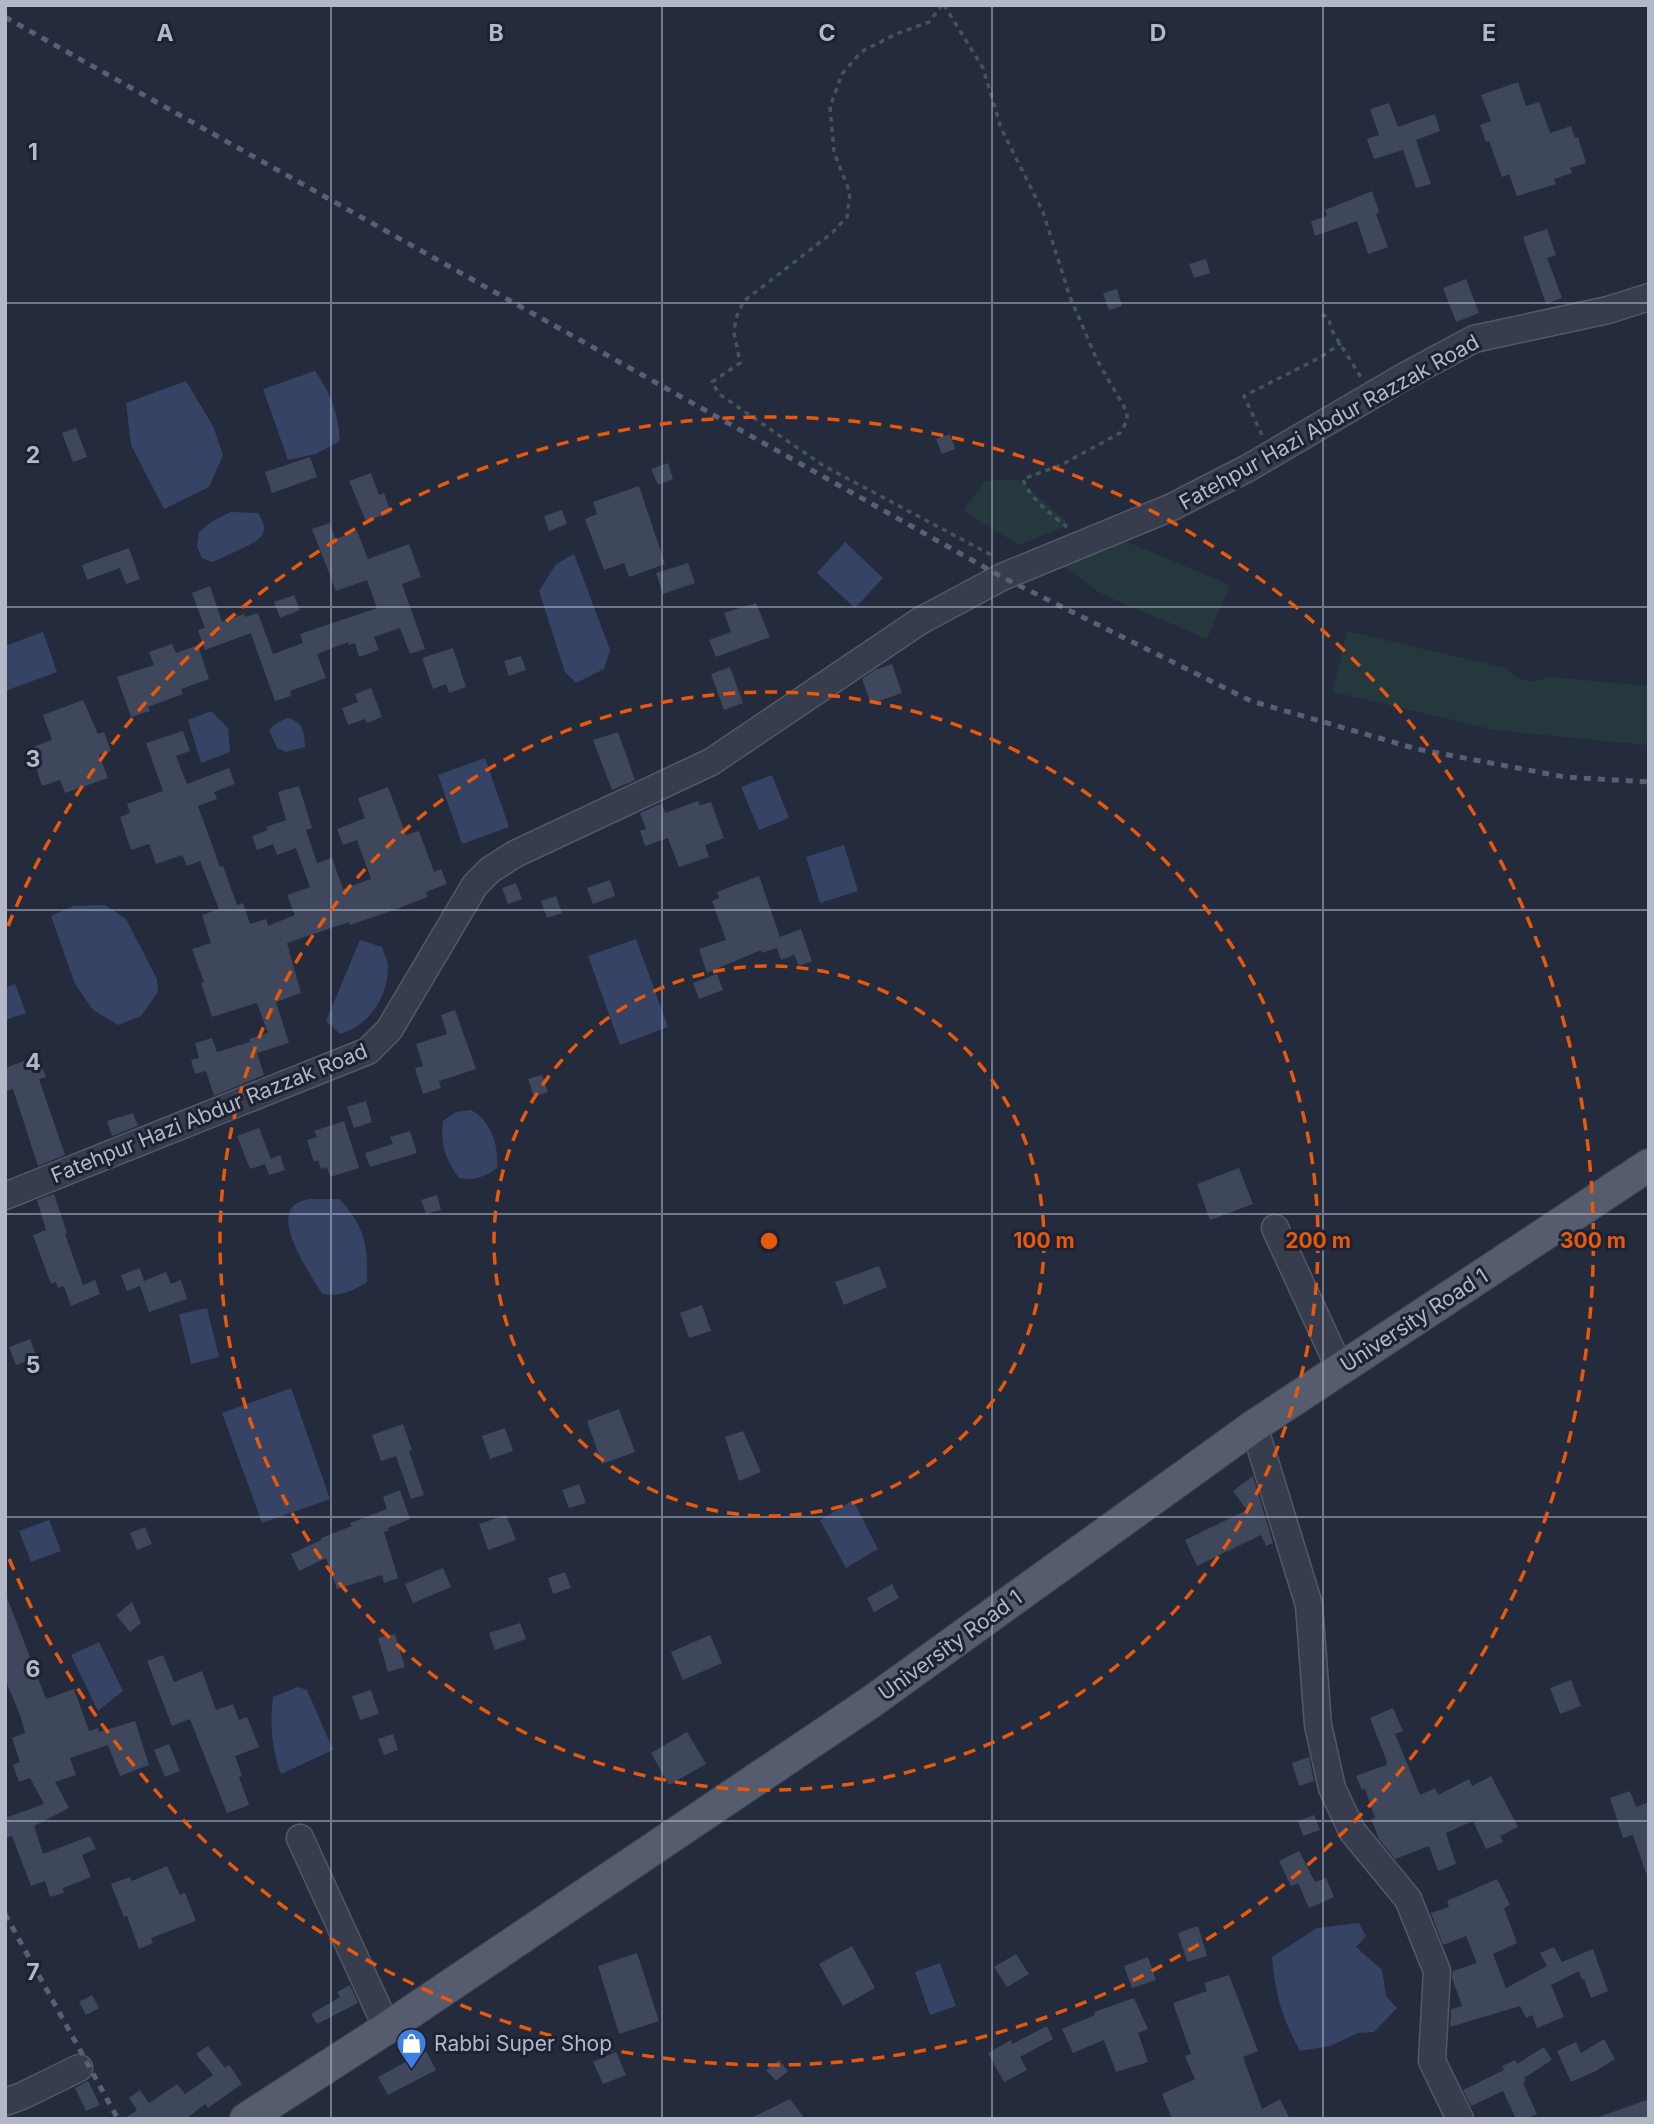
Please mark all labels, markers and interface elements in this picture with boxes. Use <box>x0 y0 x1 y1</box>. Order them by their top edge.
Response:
text: A <box>156 19 174 47</box>
text: B <box>488 19 504 47</box>
text: C <box>818 19 836 47</box>
text: D <box>1150 19 1166 47</box>
text: E <box>1482 19 1496 47</box>
text: 1 <box>28 138 38 166</box>
street label: Fatehpur Hazi Abdur Razzak Road <box>1175 329 1483 515</box>
text: 2 <box>26 441 40 469</box>
text: 3 <box>26 745 40 773</box>
street label: Fatehpur Hazi Abdur Razzak Road <box>47 1038 371 1188</box>
text: 4 <box>25 1048 41 1076</box>
text: 100 m <box>1013 1228 1075 1253</box>
text: 200 m <box>1285 1228 1351 1253</box>
text: 300 m <box>1560 1228 1626 1253</box>
centre of rings <box>757 1229 781 1253</box>
street label: University Road 1 <box>1336 1263 1492 1377</box>
text: 5 <box>26 1351 40 1379</box>
street label: University Road 1 <box>874 1585 1026 1705</box>
text: 6 <box>26 1655 40 1683</box>
text: 7 <box>26 1958 40 1986</box>
shop icon: Rabbi Super Shop <box>394 2026 428 2070</box>
place label: Rabbi Super Shop <box>434 2031 612 2056</box>

